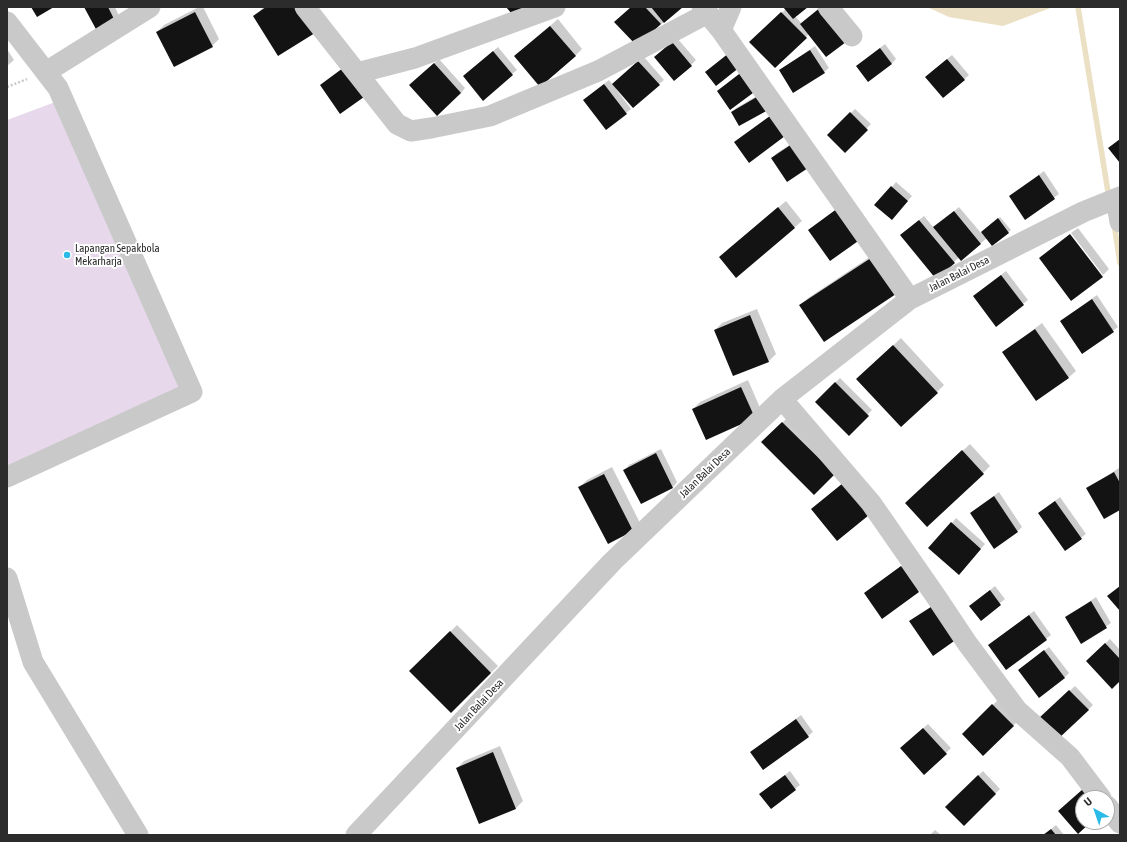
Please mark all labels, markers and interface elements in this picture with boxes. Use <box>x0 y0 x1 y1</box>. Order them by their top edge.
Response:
place label: Lapangan Sepakbola Mekarharja <box>75 242 160 268</box>
marker: Lapangan Sepakbola Mekarharja <box>62 250 72 260</box>
street label: Jalan Balai Desa <box>927 253 991 295</box>
street label: Jalan Balai Desa <box>677 445 733 501</box>
street label: Jalan Balai Desa <box>452 676 506 734</box>
north arrow <box>1075 790 1115 830</box>
text: U <box>1082 795 1094 808</box>

